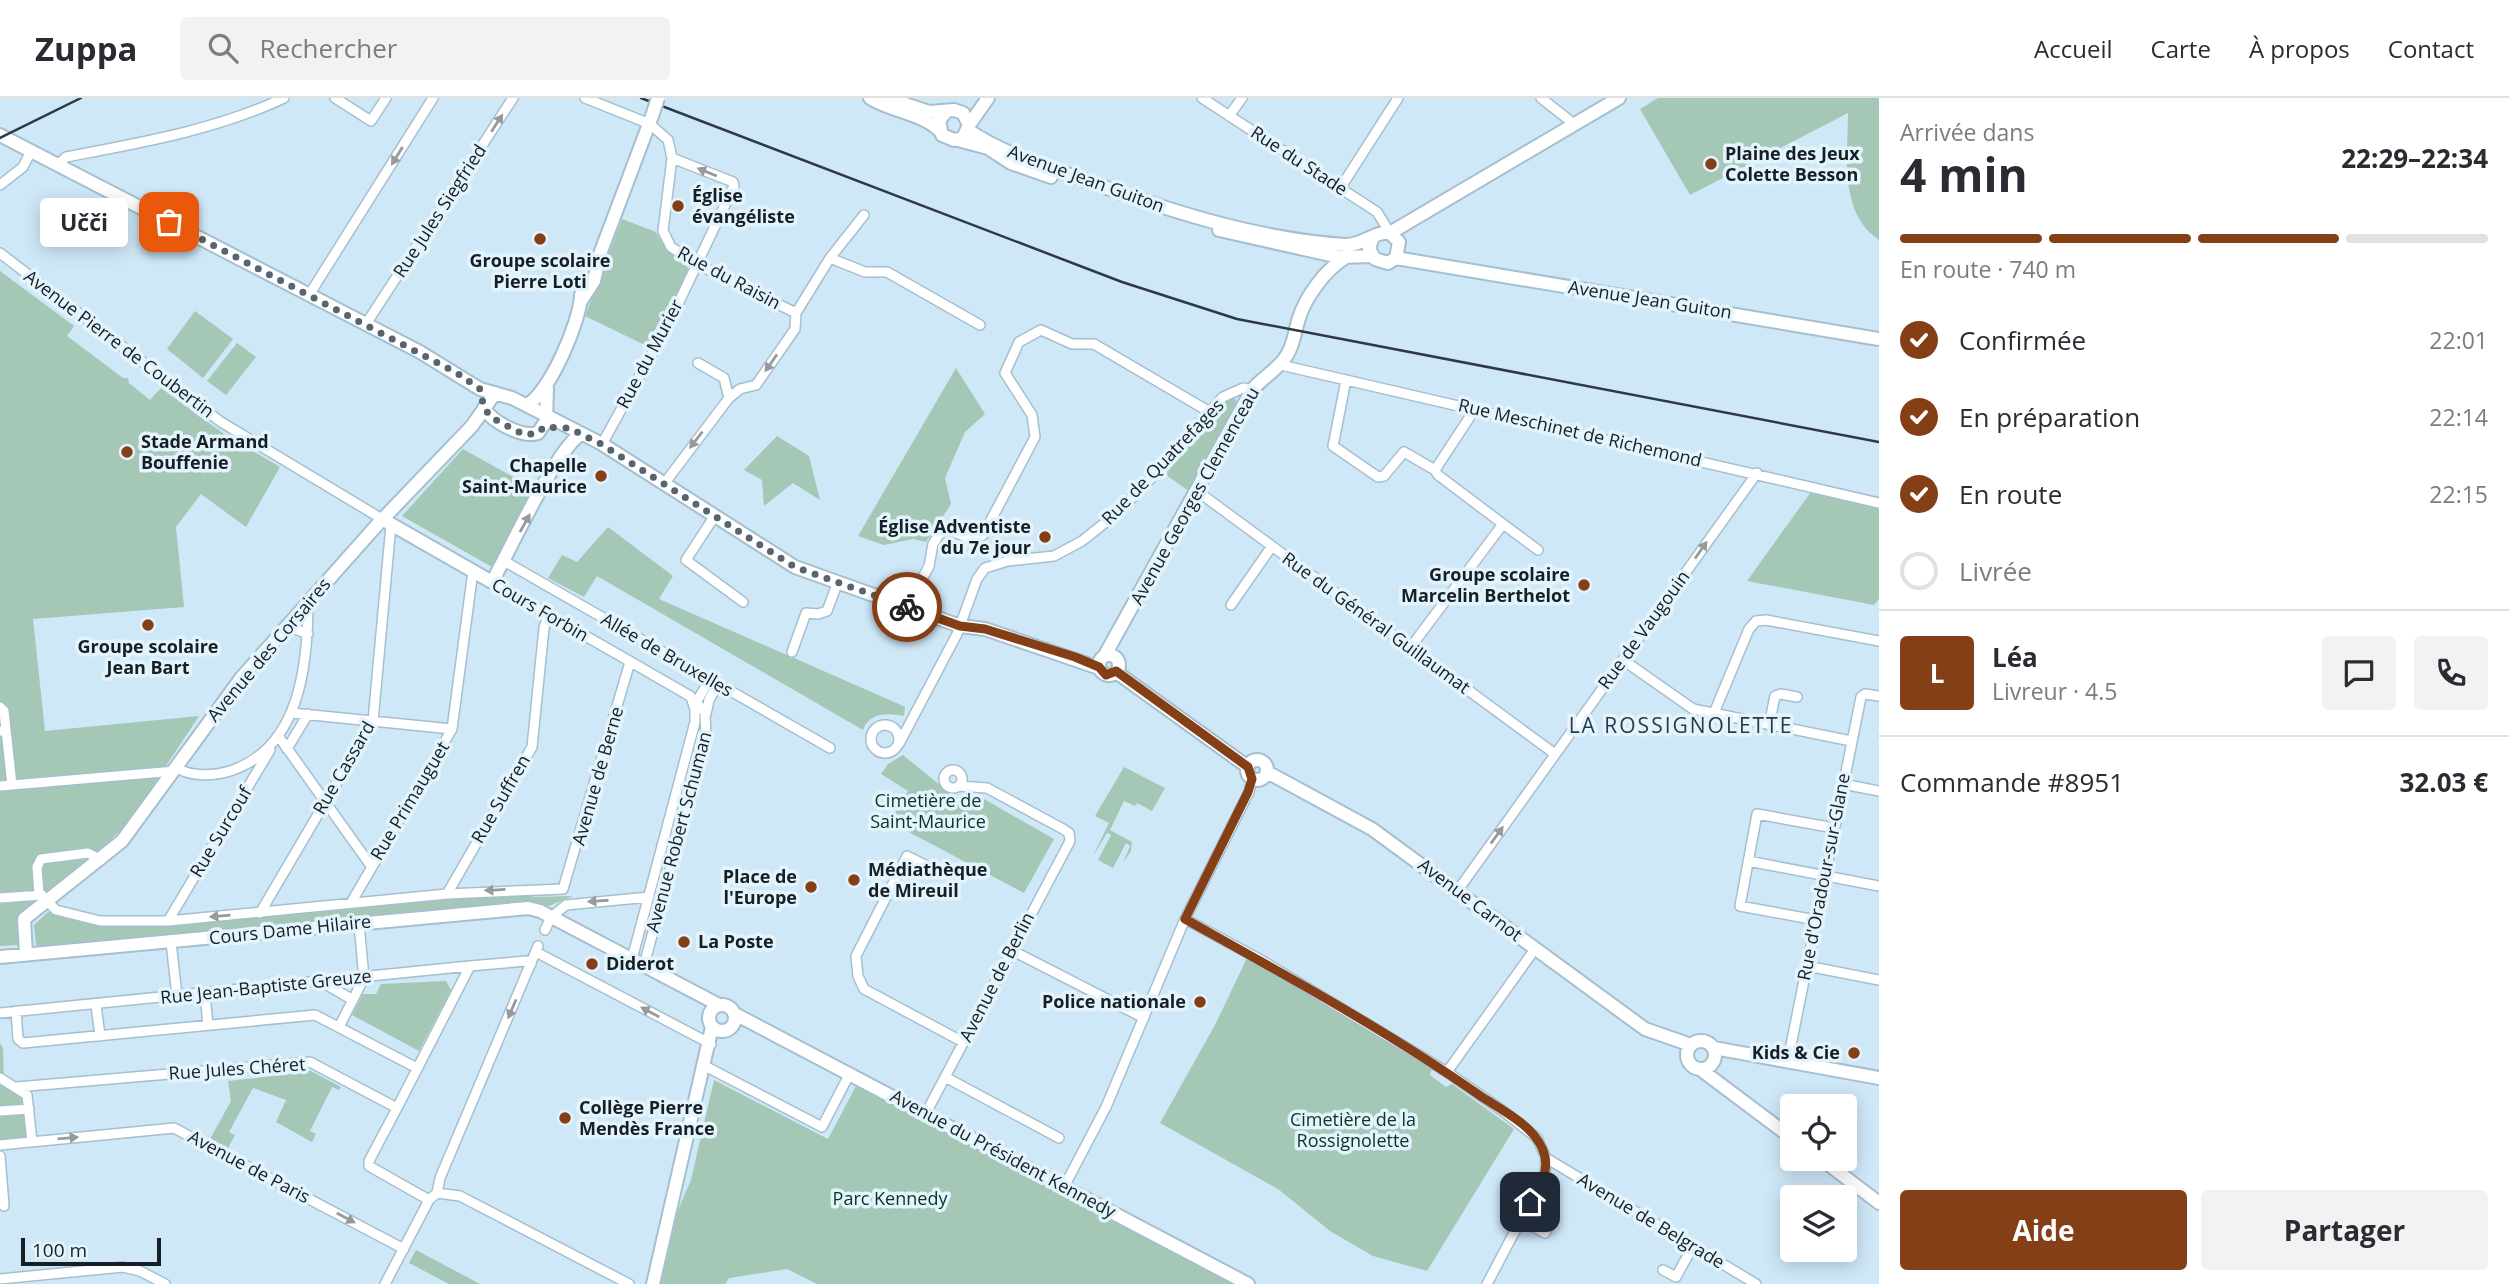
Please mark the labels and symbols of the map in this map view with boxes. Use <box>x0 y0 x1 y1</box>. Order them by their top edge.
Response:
one-way arrow <box>490 113 503 133</box>
street label: Rue du Stade <box>1246 120 1353 200</box>
street label: Rue Jules Siegfried <box>387 139 491 282</box>
street label: Avenue Jean Guiton <box>1005 139 1168 218</box>
place label: Plaine des Jeux Colette Besson <box>1725 141 1860 186</box>
one-way arrow <box>390 146 403 165</box>
marker: Plaine des Jeux Colette Besson <box>1703 156 1719 172</box>
one-way arrow <box>697 167 718 178</box>
place label: Église évangéliste <box>692 183 795 228</box>
pin <box>139 192 199 252</box>
callout: Učči <box>40 198 127 246</box>
marker: Église évangéliste <box>670 198 686 214</box>
marker: Groupe scolaire Pierre Loti <box>532 231 548 247</box>
street label: Rue du Raisin <box>674 240 785 314</box>
place label: Groupe scolaire Pierre Loti <box>470 248 610 293</box>
street label: Avenue Pierre de Coubertin <box>20 264 219 423</box>
street label: Avenue Jean Guiton <box>1567 274 1733 324</box>
street label: Rue du Murier <box>610 294 688 412</box>
one-way arrow <box>764 354 778 372</box>
street label: Avenue Georges Clemenceau <box>1124 382 1264 609</box>
street label: Rue Meschinet de Richemond <box>1456 392 1704 472</box>
street label: Rue de Quatrefages <box>1096 393 1229 529</box>
place label: Stade Armand Bouffenie <box>141 429 269 474</box>
one-way arrow <box>688 431 703 449</box>
marker: Stade Armand Bouffenie <box>119 444 135 460</box>
place label: Chapelle Saint-Maurice <box>462 453 587 498</box>
marker: Chapelle Saint-Maurice <box>593 468 609 484</box>
one-way arrow <box>519 513 531 532</box>
place label: Église Adventiste du 7e jour <box>878 514 1031 559</box>
marker: Église Adventiste du 7e jour <box>1037 529 1053 545</box>
one-way arrow <box>1694 541 1708 559</box>
street label: Rue du Général Guillaumat <box>1278 546 1475 698</box>
place label: Groupe scolaire Marcelin Berthelot <box>1401 562 1570 607</box>
street label: Rue de Vaugouin <box>1592 565 1695 694</box>
street label: Cours Forbin <box>488 572 593 646</box>
courier <box>872 572 942 642</box>
street label: Avenue des Corsaires <box>201 573 335 726</box>
marker: Groupe scolaire Marcelin Berthelot <box>1576 577 1592 593</box>
street label: Allée de Bruxelles <box>597 607 738 702</box>
marker: Groupe scolaire Jean Bart <box>140 617 156 633</box>
place label: Groupe scolaire Jean Bart <box>78 634 218 679</box>
street label: Avenue de Berne <box>566 703 628 848</box>
district label: LA ROSSIGNOLETTE <box>1569 711 1793 739</box>
street label: Rue Cassard <box>307 717 379 818</box>
street label: Avenue Robert Schuman <box>640 729 716 935</box>
street label: Rue Primauguet <box>364 737 454 864</box>
street label: Rue Suffren <box>465 750 535 847</box>
street label: Rue d'Oradour-sur-Glane <box>1791 771 1855 983</box>
street label: Rue Surcouf <box>184 781 257 881</box>
park label: Cimetière de Saint-Maurice <box>870 788 986 833</box>
one-way arrow <box>1490 826 1504 844</box>
street label: Avenue Carnot <box>1414 852 1527 946</box>
place label: Médiathèque de Mireuil <box>868 857 988 902</box>
place label: Place de l'Europe <box>723 864 797 909</box>
marker: Médiathèque de Mireuil <box>846 872 862 888</box>
marker: Place de l'Europe <box>803 879 819 895</box>
one-way arrow <box>484 885 506 896</box>
one-way arrow <box>587 896 609 907</box>
street label: Avenue de Berlin <box>953 908 1039 1045</box>
street label: Cours Dame Hilaire <box>208 909 372 949</box>
one-way arrow <box>209 911 231 922</box>
place label: La Poste <box>698 929 774 953</box>
marker: La Poste <box>676 934 692 950</box>
place label: Diderot <box>606 951 674 975</box>
marker: Diderot <box>584 956 600 972</box>
street label: Rue Jean-Baptiste Greuze <box>159 963 373 1009</box>
place label: Police nationale <box>1042 989 1186 1013</box>
marker: Police nationale <box>1192 994 1208 1010</box>
one-way arrow <box>507 999 518 1020</box>
one-way arrow <box>640 1007 660 1018</box>
place label: Kids & Cie <box>1752 1040 1840 1064</box>
marker: Kids & Cie <box>1846 1045 1862 1061</box>
street label: Rue Jules Chéret <box>168 1051 306 1085</box>
street label: Avenue du Président Kennedy <box>887 1083 1121 1223</box>
place label: Collège Pierre Mendès France <box>579 1095 715 1140</box>
park label: Cimetière de la Rossignolette <box>1290 1107 1416 1152</box>
marker: Collège Pierre Mendès France <box>557 1110 573 1126</box>
street label: Avenue de Paris <box>184 1124 314 1208</box>
one-way arrow <box>57 1132 79 1143</box>
street label: Avenue de Belgrade <box>1573 1167 1730 1274</box>
pin <box>1500 1172 1560 1232</box>
park label: Parc Kennedy <box>833 1186 948 1210</box>
one-way arrow <box>336 1213 356 1224</box>
scale bar <box>21 1235 161 1267</box>

